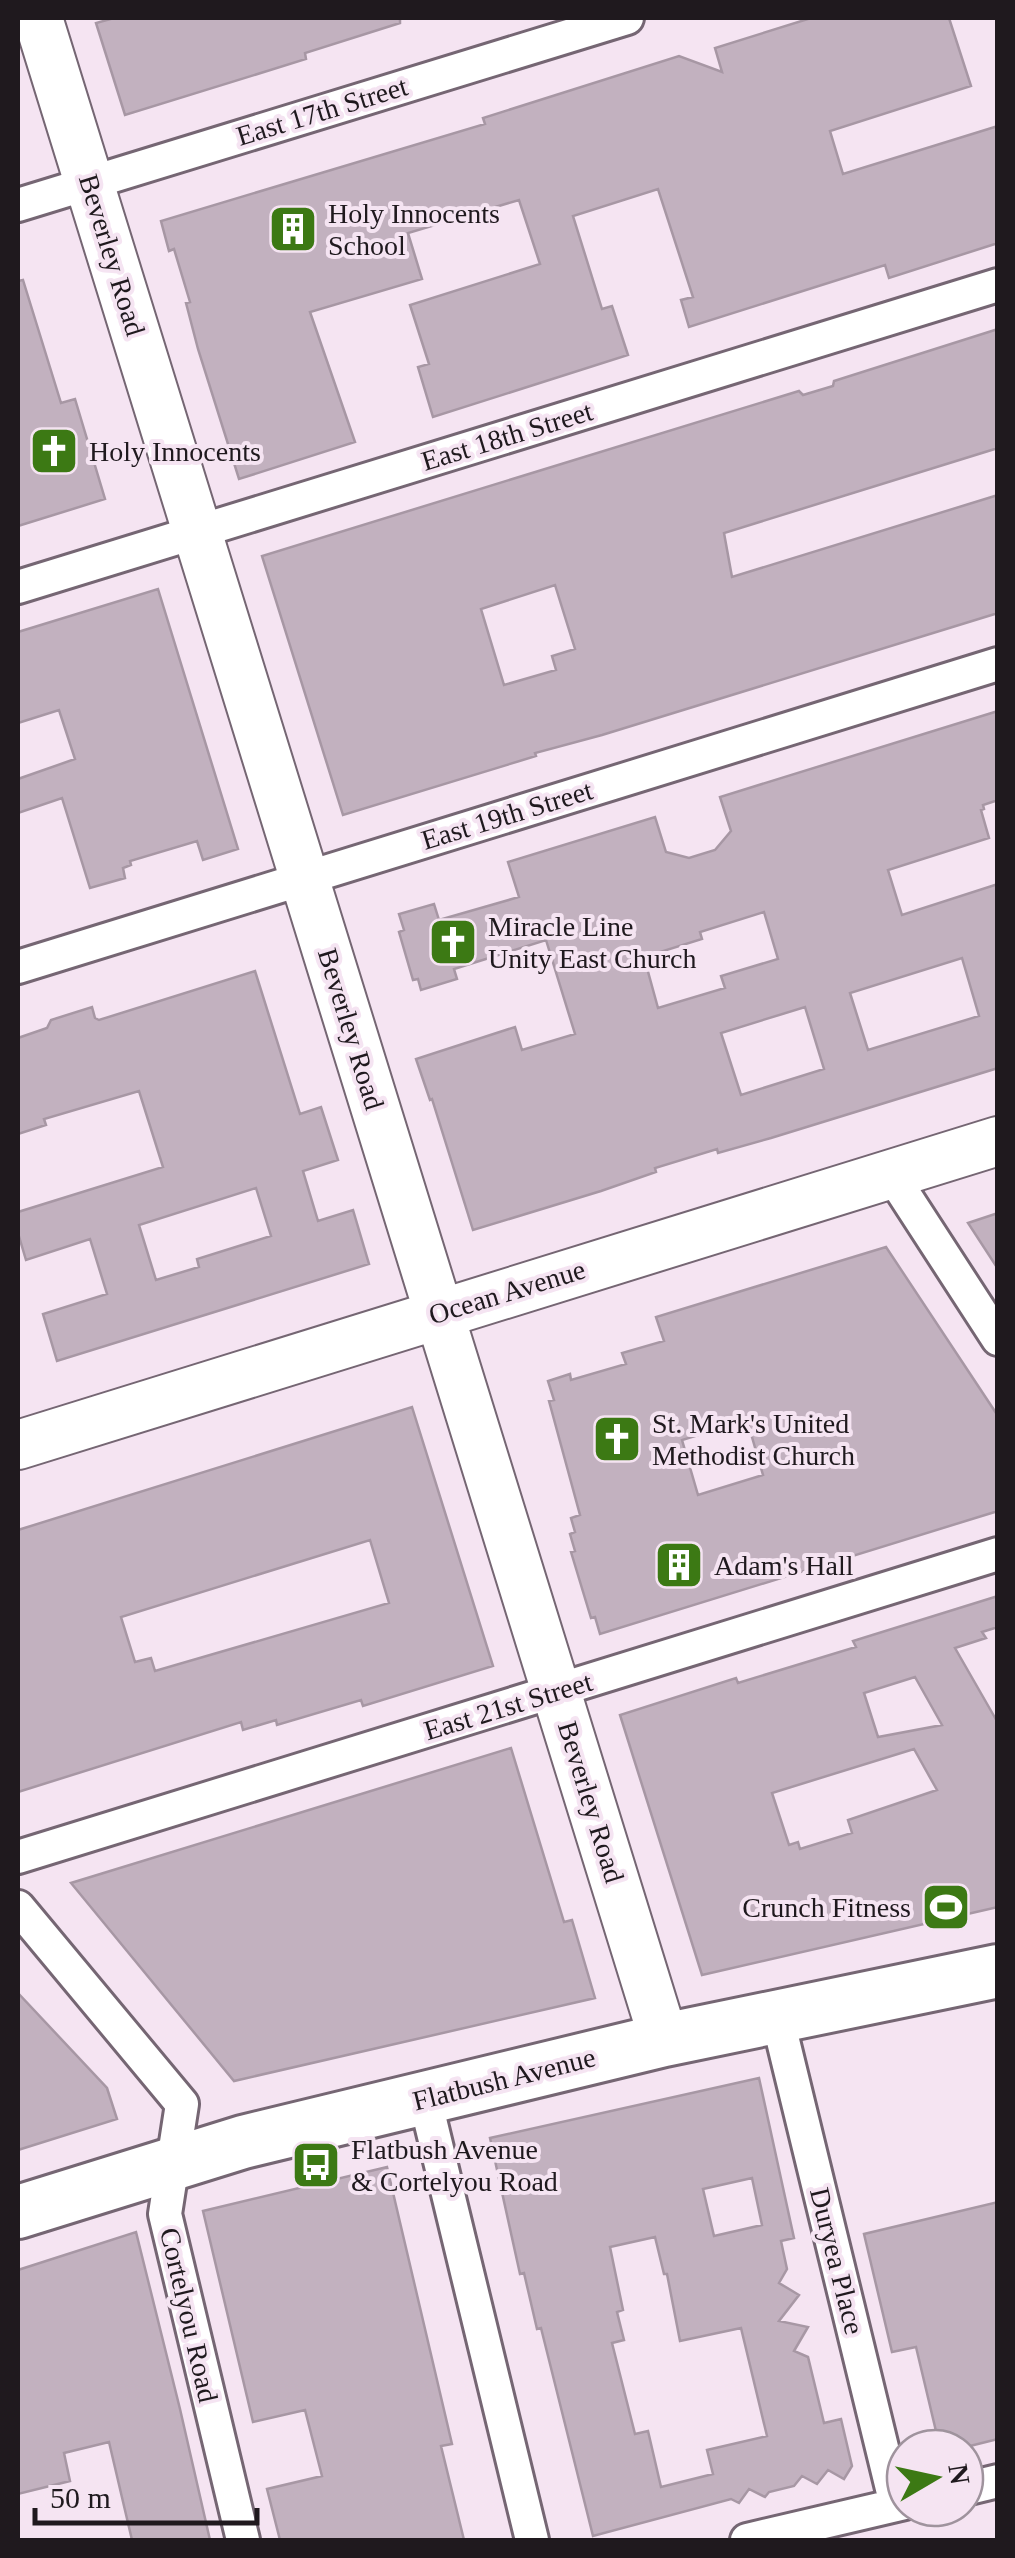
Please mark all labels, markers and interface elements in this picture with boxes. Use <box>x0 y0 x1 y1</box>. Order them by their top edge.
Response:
street label: East 17th Street <box>233 70 412 152</box>
street label: Beverley Road <box>73 171 151 339</box>
place label: Holy Innocents School <box>328 198 500 261</box>
building icon: Holy Innocents School <box>267 203 319 255</box>
street label: East 18th Street <box>418 395 597 477</box>
church icon: Holy Innocents <box>28 425 80 477</box>
place label: Holy Innocents <box>89 436 261 467</box>
street label: East 19th Street <box>418 774 597 856</box>
place label: Miracle Line Unity East Church <box>488 911 696 974</box>
church icon: Miracle Line Unity East Church <box>427 916 479 968</box>
street label: Beverley Road <box>312 945 390 1113</box>
street label: Ocean Avenue <box>425 1253 589 1331</box>
place label: St. Mark's United Methodist Church <box>652 1408 855 1471</box>
church icon: St. Mark's United Methodist Church <box>591 1413 643 1465</box>
building icon: Adam's Hall <box>653 1539 705 1591</box>
place label: Adam's Hall <box>714 1550 854 1581</box>
street label: East 21st Street <box>420 1666 596 1746</box>
street label: Beverley Road <box>552 1718 630 1886</box>
sports icon: Crunch Fitness <box>920 1881 972 1933</box>
place label: Crunch Fitness <box>742 1892 911 1923</box>
street label: Flatbush Avenue <box>410 2041 598 2117</box>
place label: Flatbush Avenue & Cortelyou Road <box>351 2134 558 2197</box>
bus stop icon: Flatbush Avenue & Cortelyou Road <box>290 2139 342 2191</box>
street label: Duryea Place <box>804 2184 870 2338</box>
street label: Cortelyou Road <box>154 2225 224 2405</box>
north arrow <box>885 2428 985 2528</box>
text: N <box>942 2462 976 2487</box>
scale bar <box>35 2463 258 2525</box>
text: 50 m <box>50 2481 111 2514</box>

